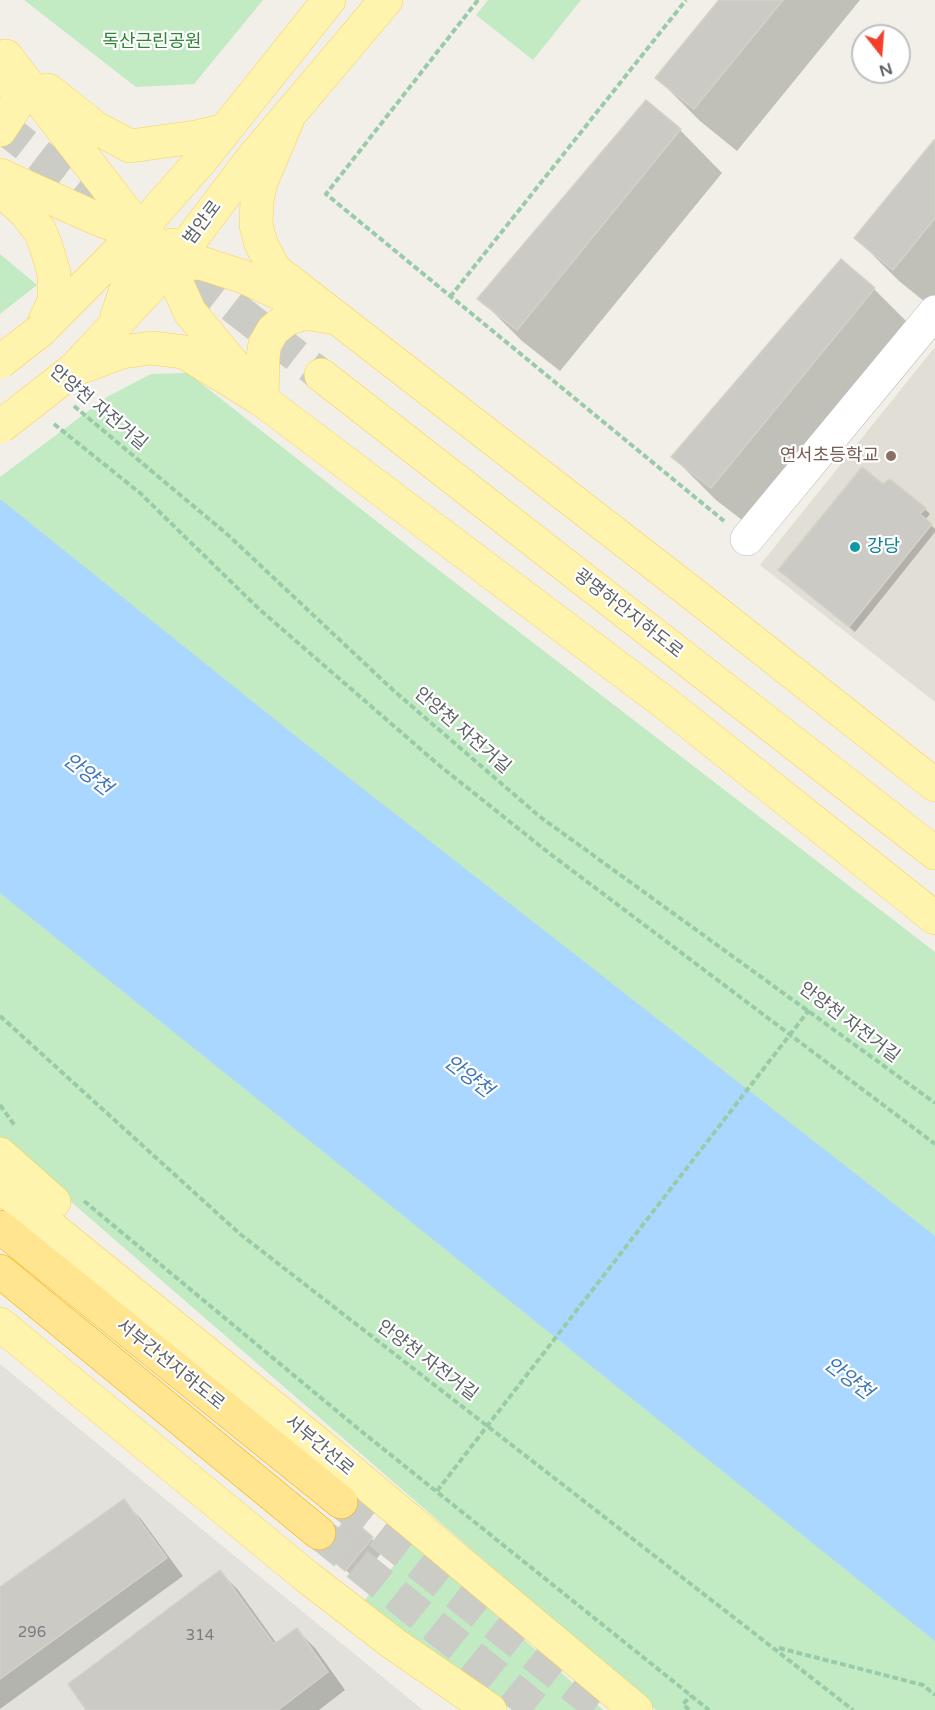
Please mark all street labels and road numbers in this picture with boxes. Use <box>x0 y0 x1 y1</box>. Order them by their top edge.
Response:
street label: 범안로 <box>179 197 227 249</box>
street label: 안양천 자전거길 <box>45 361 151 455</box>
street label: 광명하안지하도로 <box>569 565 687 663</box>
street label: 안양천 자전거길 <box>409 683 515 779</box>
street label: 안양천 자전거길 <box>794 978 904 1068</box>
street label: 서부간선지하도로 <box>112 1315 228 1415</box>
street label: 안양천 자전거길 <box>372 1316 482 1406</box>
street label: 서부간선로 <box>280 1411 358 1481</box>

